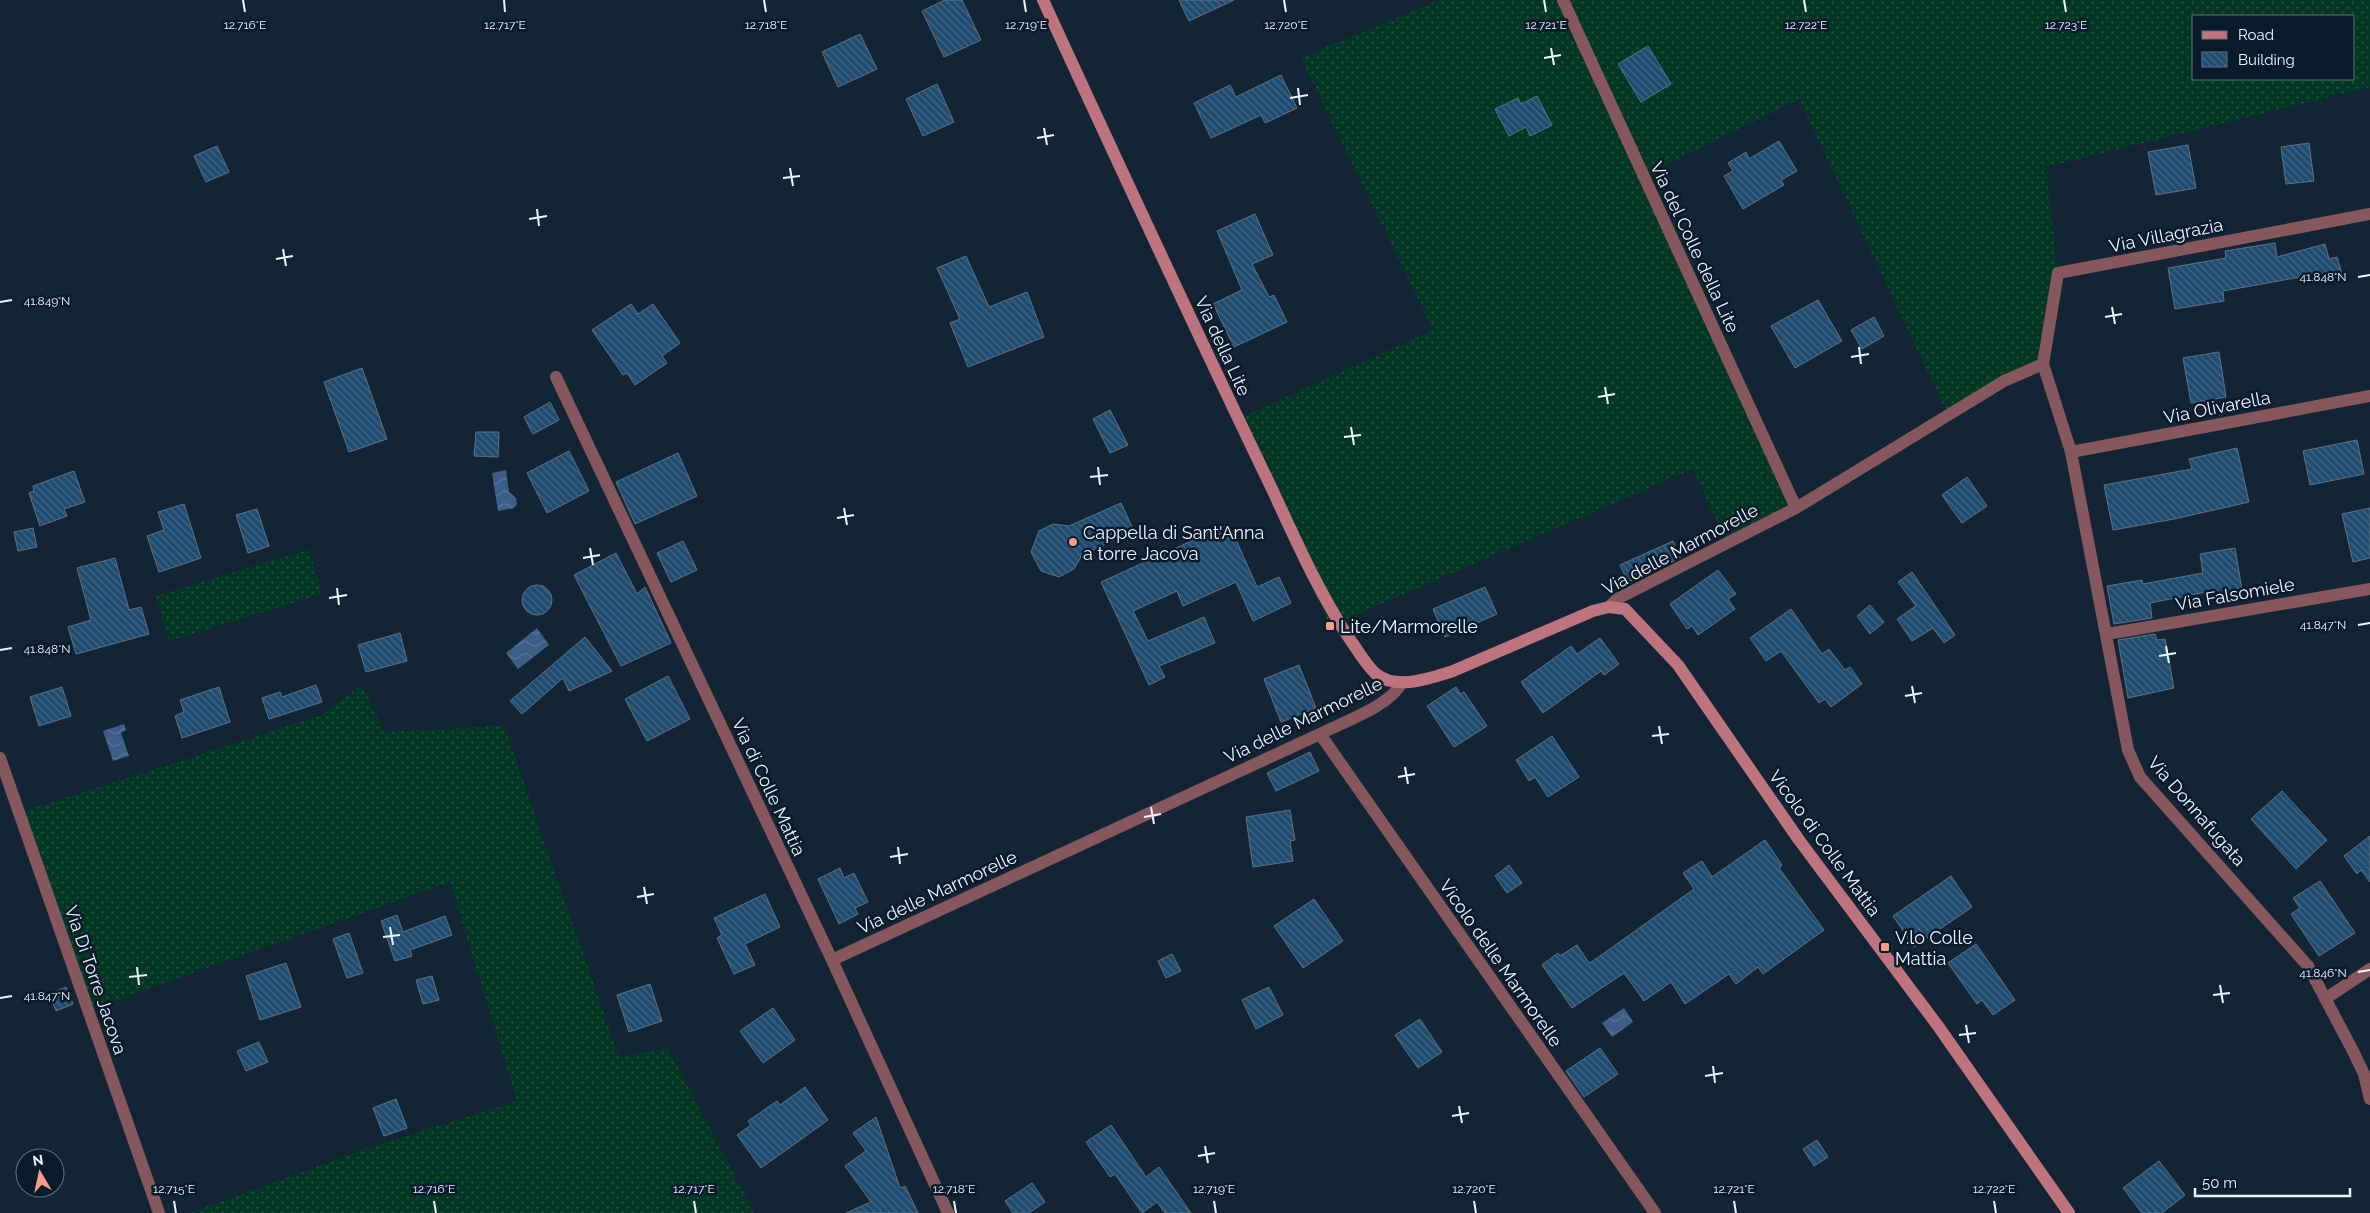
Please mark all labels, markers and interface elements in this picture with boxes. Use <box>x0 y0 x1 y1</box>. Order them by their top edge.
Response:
legend <box>2192 15 2355 80</box>
text: 12.716°E <box>224 18 266 32</box>
text: 12.717°E <box>484 18 526 32</box>
text: 12.718°E <box>745 18 787 32</box>
text: 12.719°E <box>1005 18 1047 32</box>
text: 12.720°E <box>1264 18 1308 32</box>
text: 12.721°E <box>1525 18 1567 32</box>
text: 12.722°E <box>1785 18 1827 32</box>
text: 12.723°E <box>2045 18 2087 32</box>
text: Road <box>2238 26 2274 44</box>
text: Building <box>2238 51 2295 69</box>
street label: Via del Colle della Lite <box>1646 158 1744 336</box>
street label: Via Villagrazia <box>2107 214 2225 256</box>
text: 41.848°N <box>2299 270 2347 284</box>
street label: Via della Lite <box>1191 293 1255 399</box>
text: 41.849°N <box>24 294 70 308</box>
street label: Via Olivarella <box>2162 386 2272 428</box>
street label: Via delle Marmorelle <box>1599 499 1762 599</box>
place label: Cappella di Sant'Anna a torre Jacova <box>1083 522 1264 564</box>
marker: Cappella di Sant'Anna a torre Jacova <box>1067 536 1079 548</box>
street label: Via Falsomiele <box>2174 573 2297 615</box>
place label: Lite/Marmorelle <box>1340 616 1478 637</box>
text: 41.847°N <box>2300 618 2346 632</box>
marker: Lite/Marmorelle <box>1324 620 1336 632</box>
text: 41.848°N <box>23 642 71 656</box>
street label: Via delle Marmorelle <box>1221 672 1386 767</box>
street label: Via di Colle Mattia <box>728 715 810 859</box>
street label: Via Donnafugata <box>2144 752 2250 870</box>
street label: Vicolo di Colle Mattia <box>1765 766 1885 920</box>
street label: Via delle Marmorelle <box>854 846 1020 938</box>
street label: Vicolo delle Marmorelle <box>1435 875 1567 1051</box>
street label: Via Di Torre Jacova <box>61 903 131 1057</box>
place label: V.lo Colle Mattia <box>1895 927 1973 969</box>
marker: V.lo Colle Mattia <box>1879 941 1891 953</box>
text: 41.846°N <box>2299 966 2347 980</box>
text: 41.847°N <box>24 989 70 1003</box>
north arrow <box>15 1148 65 1198</box>
text: N <box>31 1151 44 1169</box>
scale bar <box>2195 1166 2350 1198</box>
text: 50 m <box>2202 1174 2237 1192</box>
text: 12.715°E <box>153 1182 195 1196</box>
text: 12.716°E <box>413 1182 455 1196</box>
text: 12.717°E <box>673 1182 715 1196</box>
text: 12.718°E <box>933 1182 975 1196</box>
text: 12.719°E <box>1193 1182 1235 1196</box>
text: 12.720°E <box>1452 1182 1496 1196</box>
text: 12.721°E <box>1713 1182 1755 1196</box>
text: 12.722°E <box>1973 1182 2015 1196</box>

